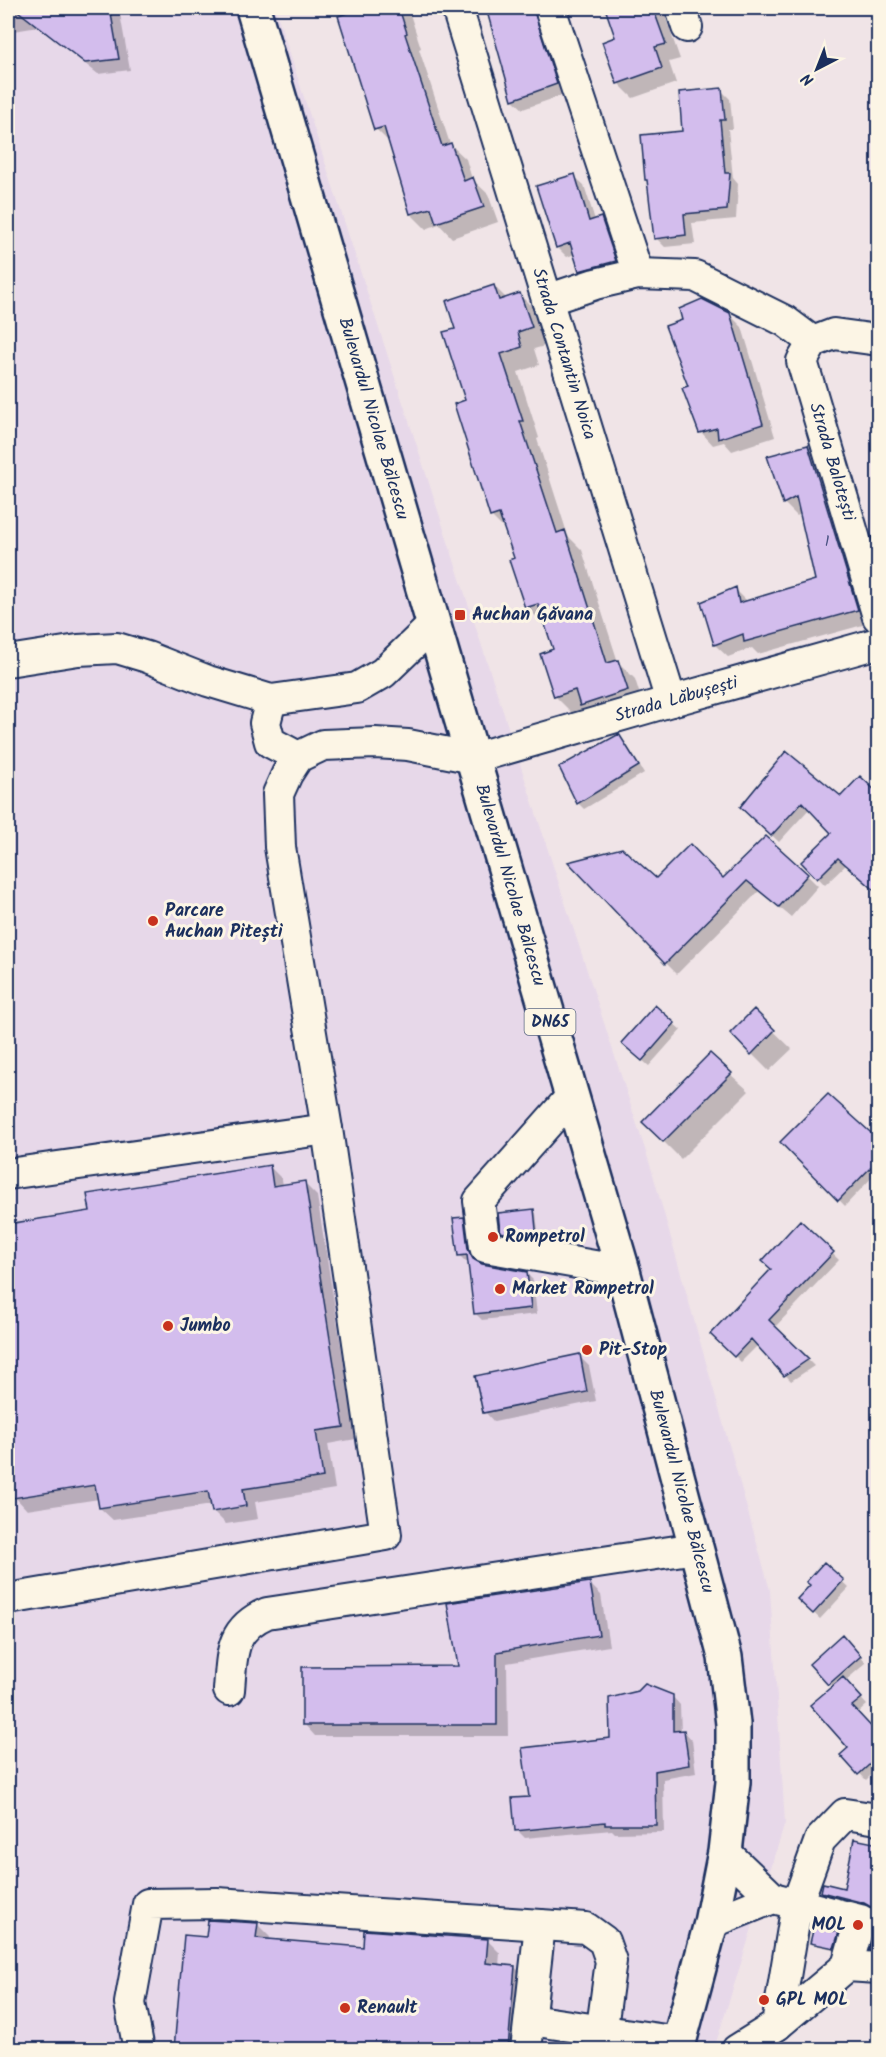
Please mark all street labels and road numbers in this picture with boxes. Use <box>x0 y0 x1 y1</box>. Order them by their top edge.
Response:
street label: Strada Contantin Noica <box>524 264 604 443</box>
street label: Bulevardul Nicolae Bălcescu <box>330 314 417 524</box>
street label: Strada Balotești <box>801 399 863 525</box>
street label: Strada Lăbușești <box>611 668 742 731</box>
street label: Bulevardul Nicolae Bălcescu <box>467 780 553 990</box>
road number: DN65 <box>524 1009 576 1035</box>
street label: Bulevardul Nicolae Bălcescu <box>640 1386 722 1597</box>

